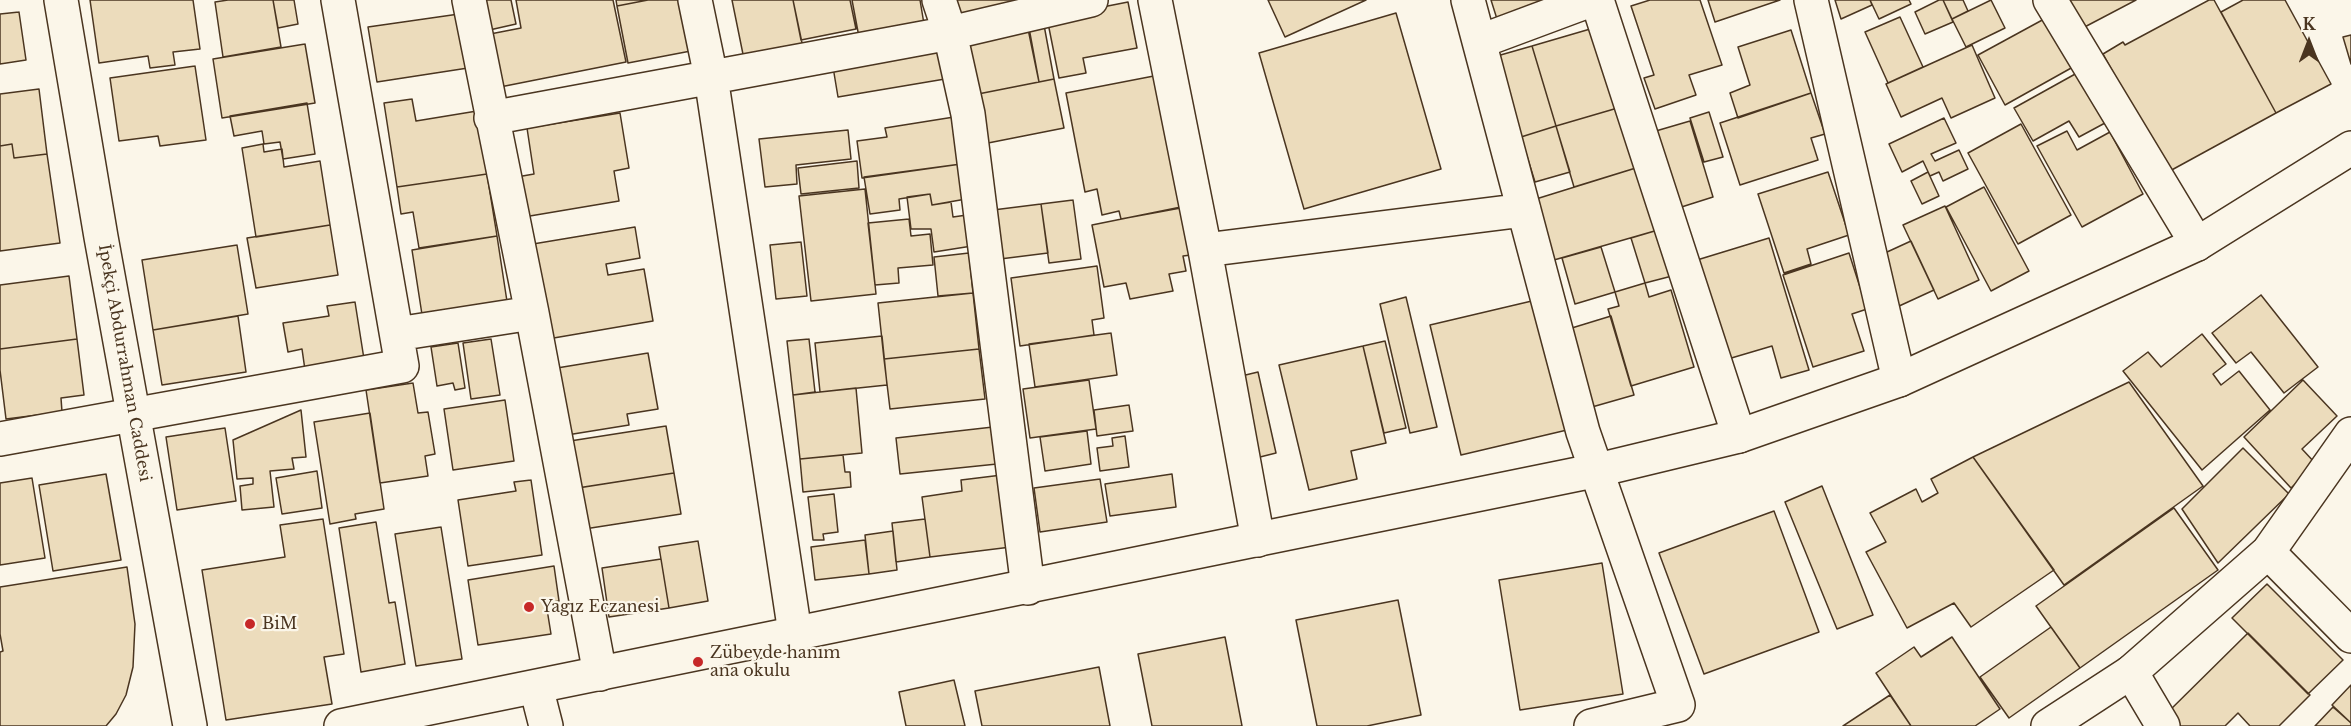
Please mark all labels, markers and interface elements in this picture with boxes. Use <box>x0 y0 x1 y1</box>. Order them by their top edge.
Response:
north arrow <box>2279 12 2339 72</box>
text: K <box>2302 14 2316 34</box>
street label: İpekçi Abdurrahman Caddesi <box>94 243 154 483</box>
place label: Yagız Eczanesi <box>541 597 659 617</box>
marker: Yagız Eczanesi <box>522 600 536 614</box>
place label: BiM <box>262 614 297 634</box>
marker: BiM <box>243 617 257 631</box>
place label: Zübeyde hanım ana okulu <box>710 643 840 681</box>
marker: Zübeyde hanım ana okulu <box>691 655 705 669</box>

